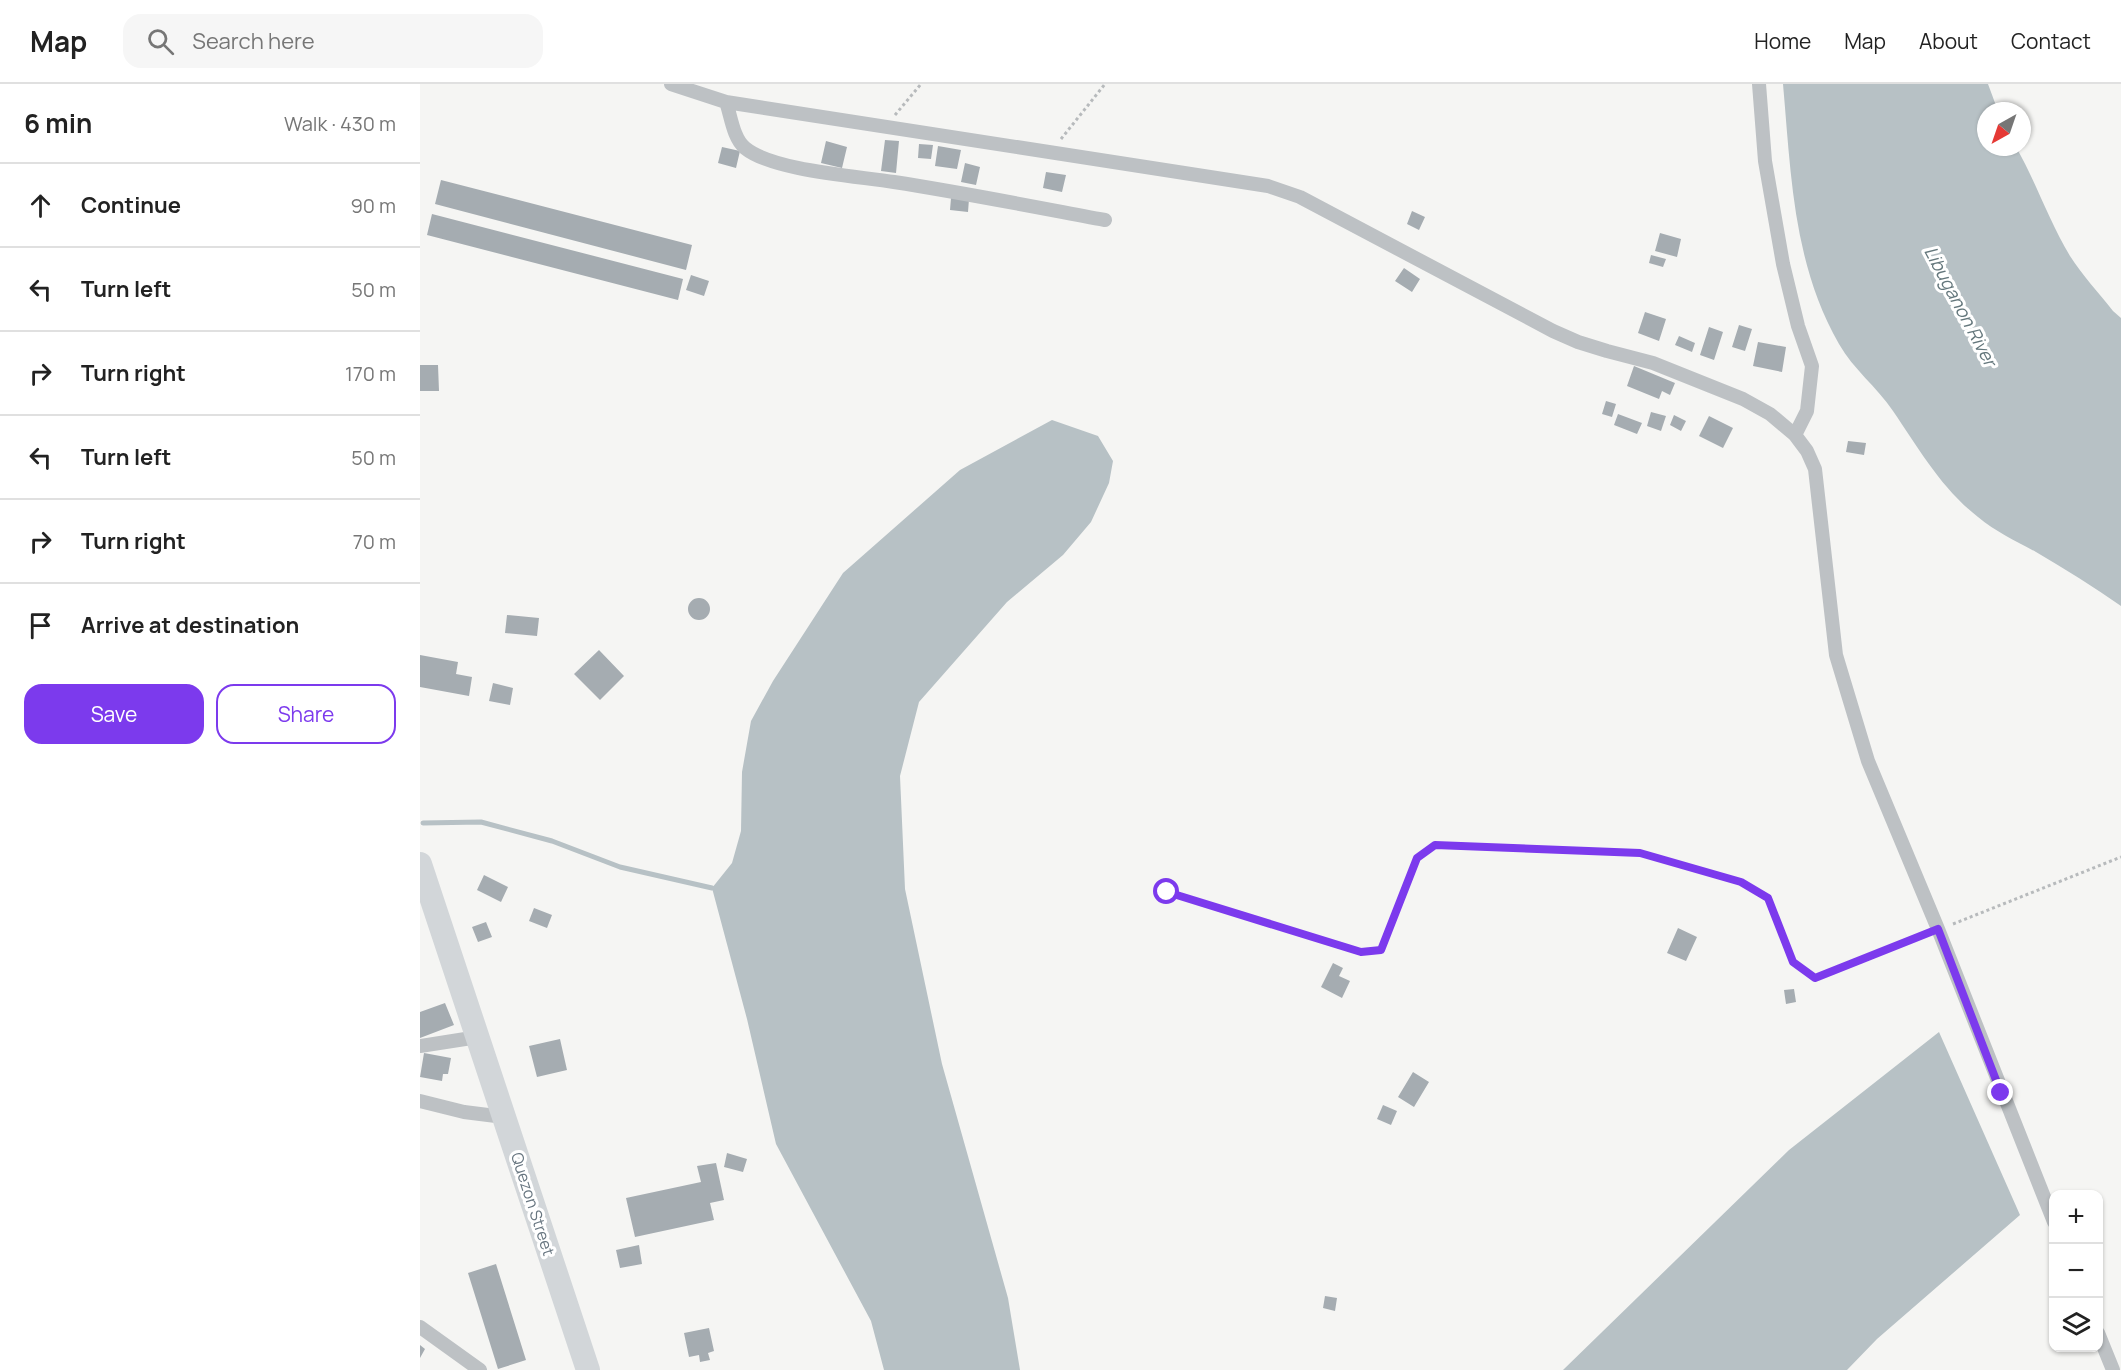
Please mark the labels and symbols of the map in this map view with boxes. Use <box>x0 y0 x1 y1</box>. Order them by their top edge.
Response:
north arrow <box>1977 102 2031 156</box>
water label: Libuganon River <box>1919 242 2004 372</box>
route start <box>1153 878 1179 904</box>
route end <box>1987 1079 2013 1105</box>
street label: Quezon Street <box>506 1150 560 1258</box>

